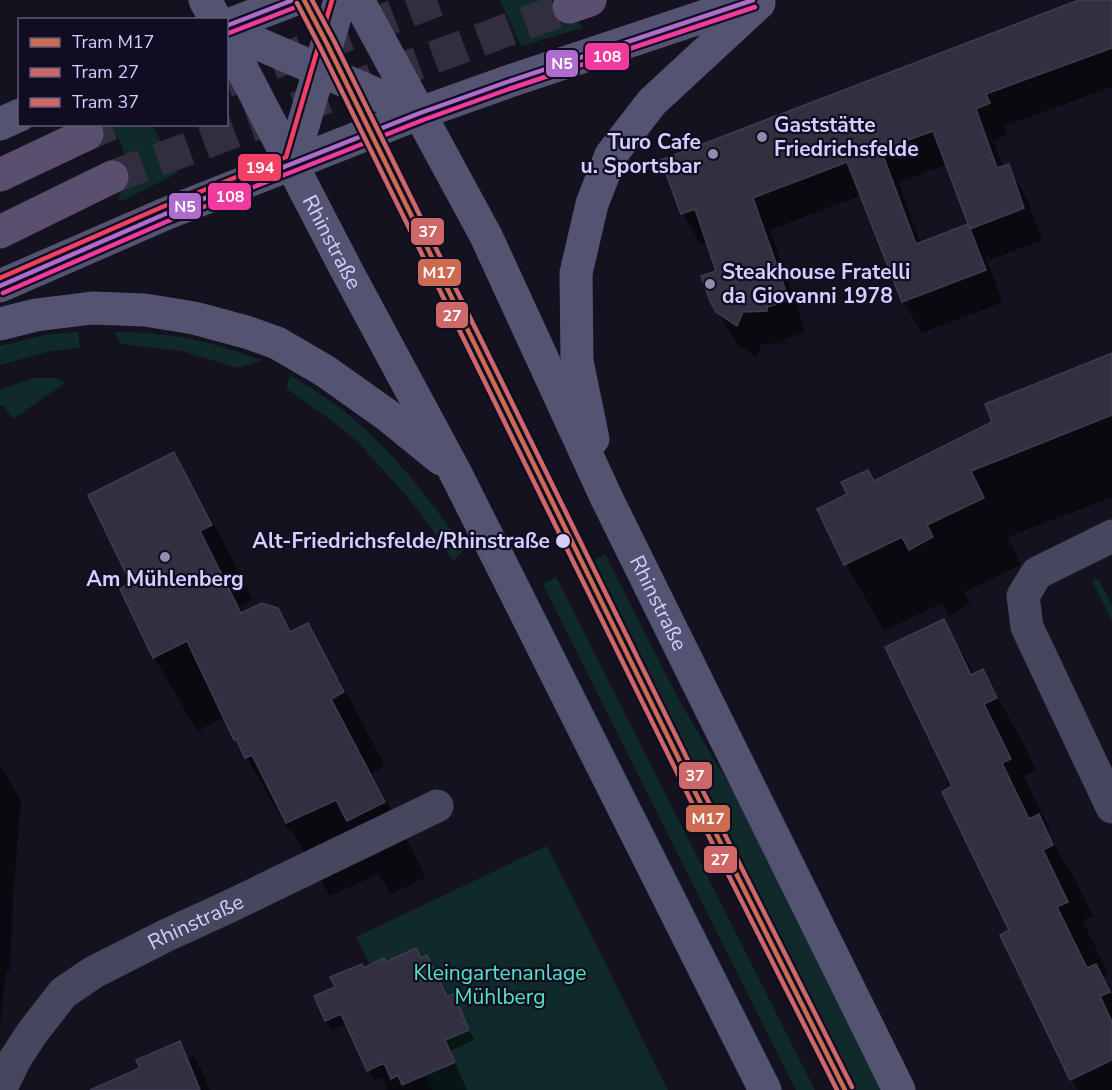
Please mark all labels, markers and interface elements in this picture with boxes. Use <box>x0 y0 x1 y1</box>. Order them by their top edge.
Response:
legend <box>18 18 228 126</box>
text: Tram M17 <box>72 30 154 54</box>
line badge: 108 <box>584 42 630 71</box>
text: 108 <box>593 46 621 68</box>
line badge: N5 <box>545 49 579 78</box>
text: N5 <box>551 53 573 75</box>
text: Tram 27 <box>72 60 139 84</box>
text: Tram 37 <box>72 90 139 114</box>
place label: Gaststätte Friedrichsfelde <box>774 111 919 163</box>
place label: Turo Cafe u. Sportsbar <box>581 128 702 180</box>
marker: Gaststätte Friedrichsfelde <box>755 130 769 144</box>
marker: Turo Cafe u. Sportsbar <box>706 147 720 161</box>
line badge: 194 <box>237 153 282 182</box>
text: 194 <box>246 157 275 179</box>
line badge: 108 <box>207 182 252 211</box>
text: 108 <box>216 186 244 208</box>
street label: Rhinstraße <box>296 190 368 294</box>
line badge: N5 <box>168 192 202 220</box>
text: N5 <box>174 196 196 218</box>
line badge: 37 <box>410 217 445 246</box>
text: 37 <box>418 221 438 243</box>
line badge: M17 <box>417 258 462 287</box>
place label: Steakhouse Fratelli da Giovanni 1978 <box>722 258 910 310</box>
text: M17 <box>422 262 456 284</box>
marker: Steakhouse Fratelli da Giovanni 1978 <box>703 277 717 291</box>
line badge: 27 <box>435 301 469 329</box>
text: 27 <box>442 305 462 327</box>
place label: Alt-Friedrichsfelde/Rhinstraße <box>252 527 550 555</box>
marker: Alt-Friedrichsfelde/Rhinstraße <box>554 532 572 550</box>
marker: Am Mühlenberg <box>158 550 172 564</box>
street label: Rhinstraße <box>623 551 694 655</box>
place label: Am Mühlenberg <box>86 565 244 593</box>
line badge: 37 <box>678 761 713 790</box>
text: 37 <box>685 765 705 787</box>
line badge: M17 <box>685 804 731 833</box>
text: M17 <box>691 808 725 830</box>
line badge: 27 <box>703 845 738 874</box>
text: 27 <box>710 849 730 871</box>
street label: Rhinstraße <box>143 887 248 956</box>
park label: Kleingartenanlage Mühlberg <box>414 959 586 1011</box>

